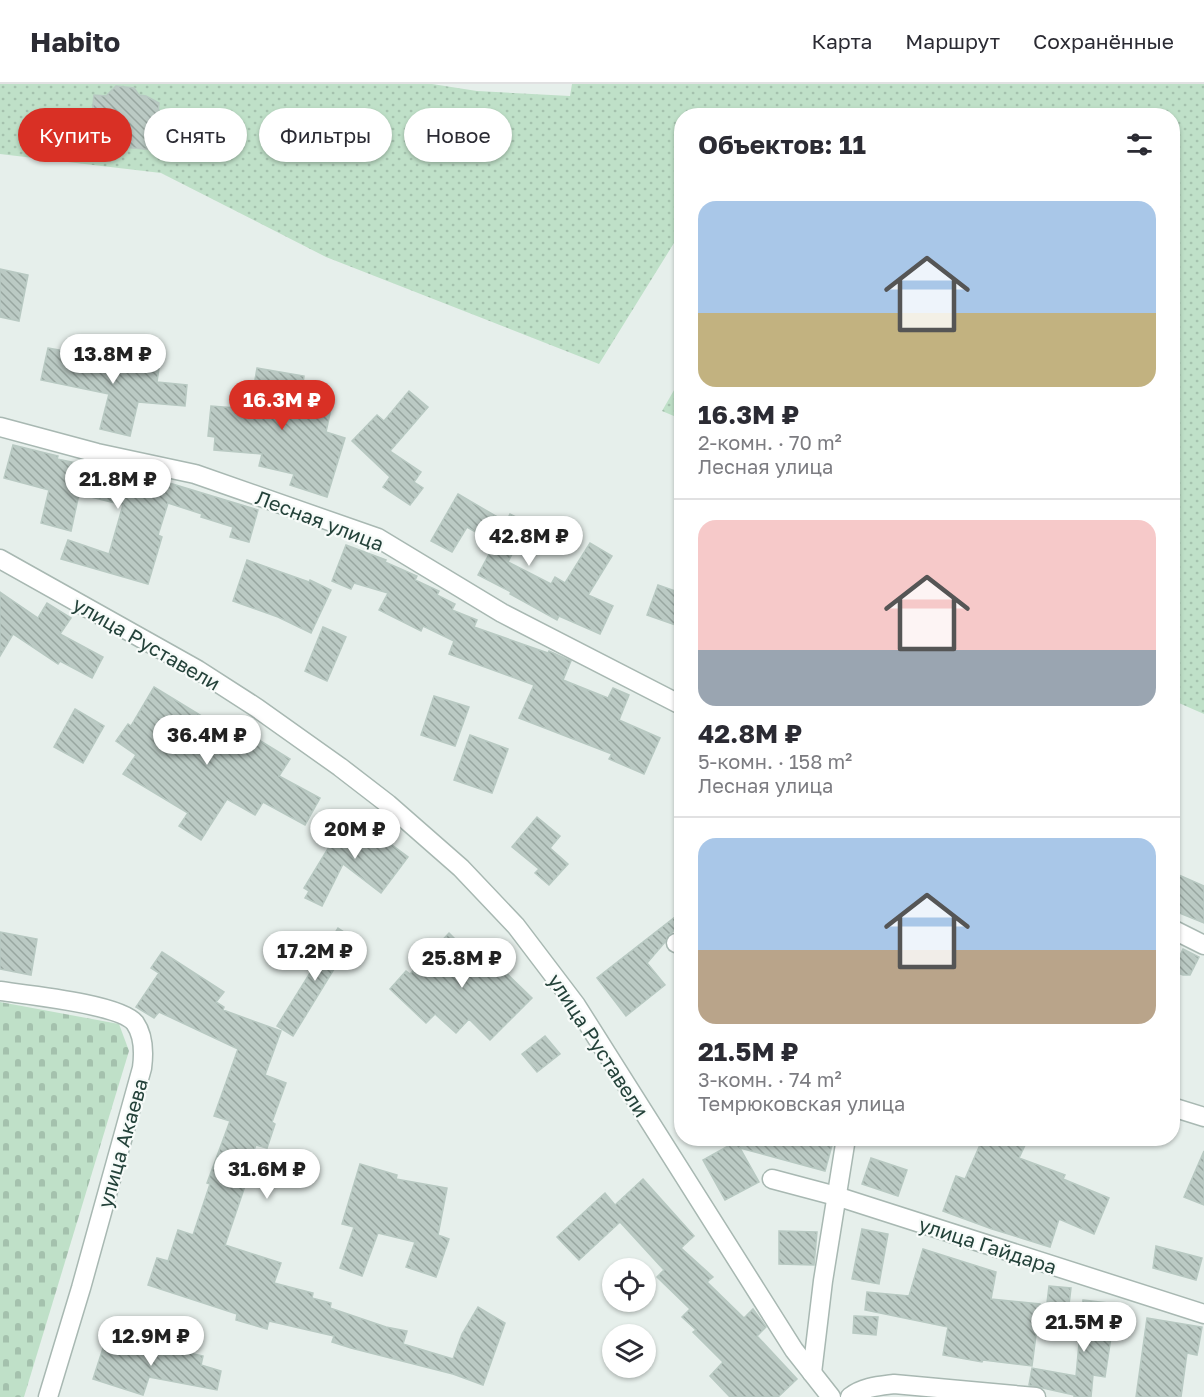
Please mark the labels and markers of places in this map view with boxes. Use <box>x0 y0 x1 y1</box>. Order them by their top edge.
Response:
pin: 13.8M ₽ <box>58 334 168 385</box>
pin: 16.3M ₽ <box>227 380 337 431</box>
pin: 21.8M ₽ <box>63 459 173 510</box>
pin: 42.8M ₽ <box>474 516 584 567</box>
pin: 36.4M ₽ <box>152 715 262 766</box>
pin: 20M ₽ <box>313 809 397 860</box>
pin: 17.2M ₽ <box>260 931 370 982</box>
pin: 25.8M ₽ <box>407 938 517 989</box>
pin: 31.6M ₽ <box>212 1149 322 1200</box>
pin: 21.5M ₽ <box>1029 1302 1139 1353</box>
pin: 12.9M ₽ <box>96 1316 206 1367</box>

